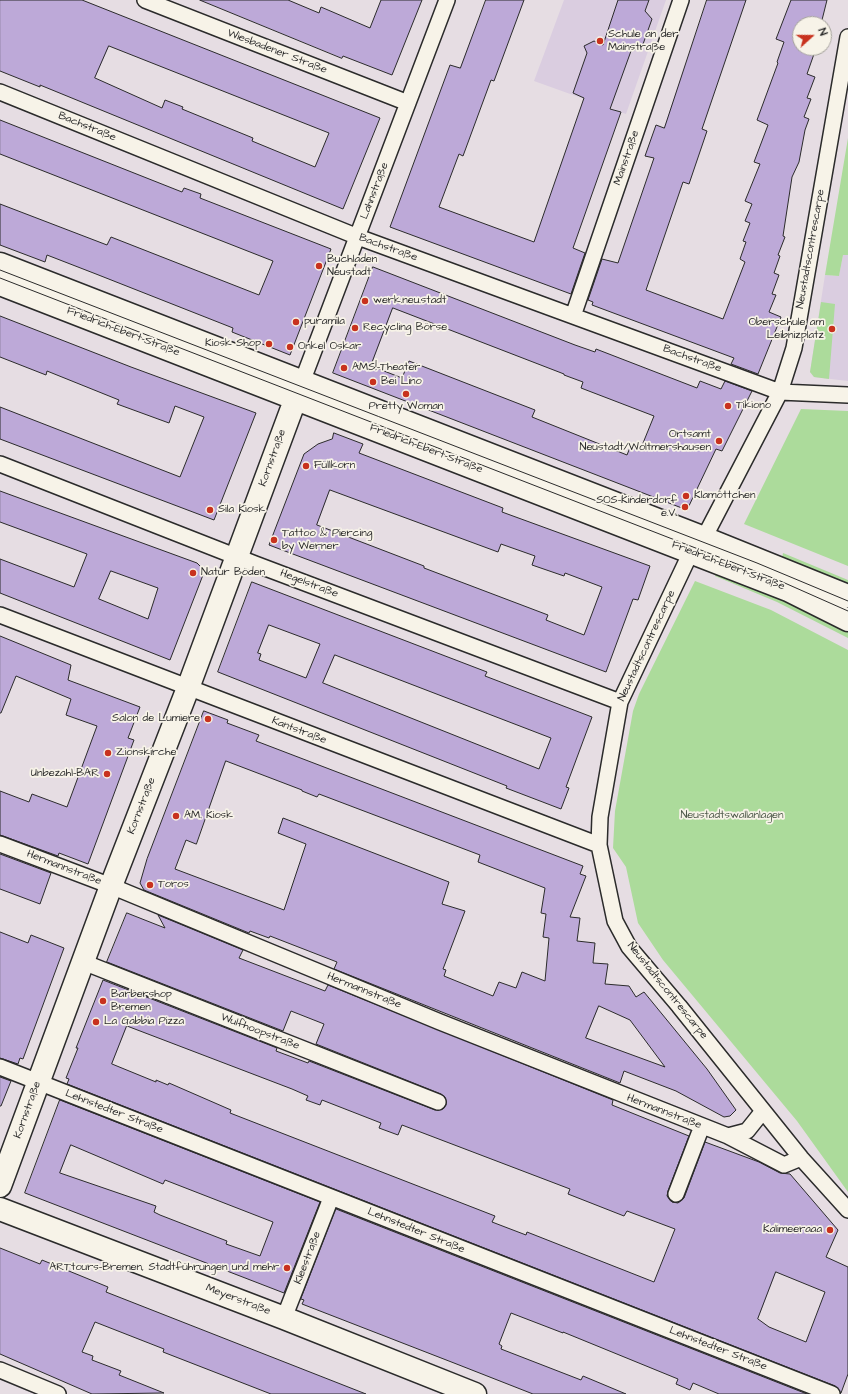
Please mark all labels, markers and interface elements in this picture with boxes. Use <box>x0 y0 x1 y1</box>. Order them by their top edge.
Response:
north arrow <box>792 16 832 56</box>
text: N <box>814 26 831 38</box>
street label: Wiesbadener Straße <box>225 27 329 77</box>
place label: Schule an der Mainstraße <box>608 28 678 54</box>
marker: Schule an der Mainstraße <box>595 36 605 46</box>
street label: Bachstraße <box>56 109 118 145</box>
street label: Mainstraße <box>611 129 643 187</box>
street label: Lahnstraße <box>358 161 392 221</box>
street label: Neustadtscontrescarpe <box>794 188 828 310</box>
street label: Bachstraße <box>357 231 419 265</box>
place label: Buchladen Neustadt <box>327 253 377 279</box>
marker: Buchladen Neustadt <box>314 261 324 271</box>
place label: werk.neu.stadt <box>373 294 446 308</box>
marker: werk.neu.stadt <box>360 296 370 306</box>
street label: Friedrich-Ebert-Straße <box>65 304 181 360</box>
place label: puramila <box>304 315 345 329</box>
place label: Oberschule am Leibnizplatz <box>749 316 824 342</box>
marker: puramila <box>291 317 301 327</box>
place label: Recycling Börse <box>363 321 447 335</box>
marker: Recycling Börse <box>350 323 360 333</box>
marker: Oberschule am Leibnizplatz <box>827 324 837 334</box>
place label: Kiosk Shop <box>205 337 261 351</box>
marker: Kiosk Shop <box>264 339 274 349</box>
place label: Onkel Oskar <box>298 340 361 354</box>
marker: Onkel Oskar <box>285 342 295 352</box>
street label: Bachstraße <box>661 342 723 376</box>
place label: AMS!-Theater <box>352 361 420 375</box>
marker: AMS!-Theater <box>339 363 349 373</box>
place label: Bei Lino <box>381 375 422 389</box>
marker: Bei Lino <box>368 377 378 387</box>
marker: Pretty Woman <box>401 389 411 399</box>
place label: Tikiono <box>736 399 771 413</box>
place label: Pretty Woman <box>369 400 443 414</box>
marker: Tikiono <box>723 401 733 411</box>
street label: Friedrich-Ebert-Straße <box>368 421 484 477</box>
street label: Kornstraße <box>257 428 289 488</box>
place label: Ortsamt Neustadt/Woltmershausen <box>579 428 711 454</box>
marker: Ortsamt Neustadt/Woltmershausen <box>714 436 724 446</box>
place label: Füllkorn <box>314 459 355 473</box>
marker: Füllkorn <box>301 461 311 471</box>
place label: Klamöttchen <box>694 489 755 503</box>
marker: Klamöttchen <box>681 491 691 501</box>
place label: SOS-Kinderdorf e.V. <box>596 494 677 520</box>
marker: SOS-Kinderdorf e.V. <box>680 502 690 512</box>
place label: Sila Kiosk <box>218 503 265 517</box>
marker: Sila Kiosk <box>205 505 215 515</box>
place label: Tattoo & Piercing by Werner <box>282 527 372 553</box>
marker: Tattoo & Piercing by Werner <box>269 535 279 545</box>
street label: Friedrich-Ebert-Straße <box>670 538 786 594</box>
place label: Natur Boden <box>201 566 265 580</box>
street label: Hegelstraße <box>278 567 340 601</box>
marker: Natur Boden <box>188 568 198 578</box>
street label: Neustadtscontrescarpe <box>615 588 679 704</box>
place label: Salon de Lumiere <box>112 712 200 726</box>
marker: Salon de Lumiere <box>203 714 213 724</box>
street label: Kantstraße <box>270 715 328 747</box>
place label: Zionskirche <box>116 746 176 760</box>
marker: Zionskirche <box>103 748 113 758</box>
place label: Unbezahl-BAR <box>31 767 99 781</box>
marker: Unbezahl-BAR <box>102 769 112 779</box>
street label: Kornstraße <box>125 776 159 836</box>
place label: AM. Kiosk <box>184 809 233 823</box>
park label: Neustadtswallanlagen <box>680 809 784 823</box>
marker: AM. Kiosk <box>171 811 181 821</box>
street label: Hermannstraße <box>25 848 103 888</box>
place label: Toros <box>158 878 189 892</box>
marker: Toros <box>145 880 155 890</box>
street label: Neustadtscontrescarpe <box>624 940 710 1042</box>
street label: Hermannstraße <box>325 970 403 1012</box>
place label: Barbershop Bremen <box>111 988 172 1014</box>
marker: Barbershop Bremen <box>98 996 108 1006</box>
street label: Wulfhoopstraße <box>219 1011 301 1053</box>
place label: La Gabbia Pizza <box>104 1015 184 1029</box>
marker: La Gabbia Pizza <box>91 1017 101 1027</box>
street label: Kornstraße <box>12 1080 44 1140</box>
street label: Lehnstedter Straße <box>63 1087 165 1137</box>
street label: Hermannstraße <box>625 1092 703 1132</box>
street label: Lehnstedter Straße <box>365 1205 467 1257</box>
place label: Kalimeeraaa <box>763 1223 822 1237</box>
marker: Kalimeeraaa <box>825 1225 835 1235</box>
street label: Kleestraße <box>292 1230 324 1286</box>
place label: ARTtours-Bremen, Stadtführungen und mehr <box>49 1261 279 1275</box>
marker: ARTtours-Bremen, Stadtführungen und mehr <box>282 1263 292 1273</box>
street label: Meyerstraße <box>204 1282 272 1318</box>
street label: Lehnstedter Straße <box>667 1324 769 1374</box>

